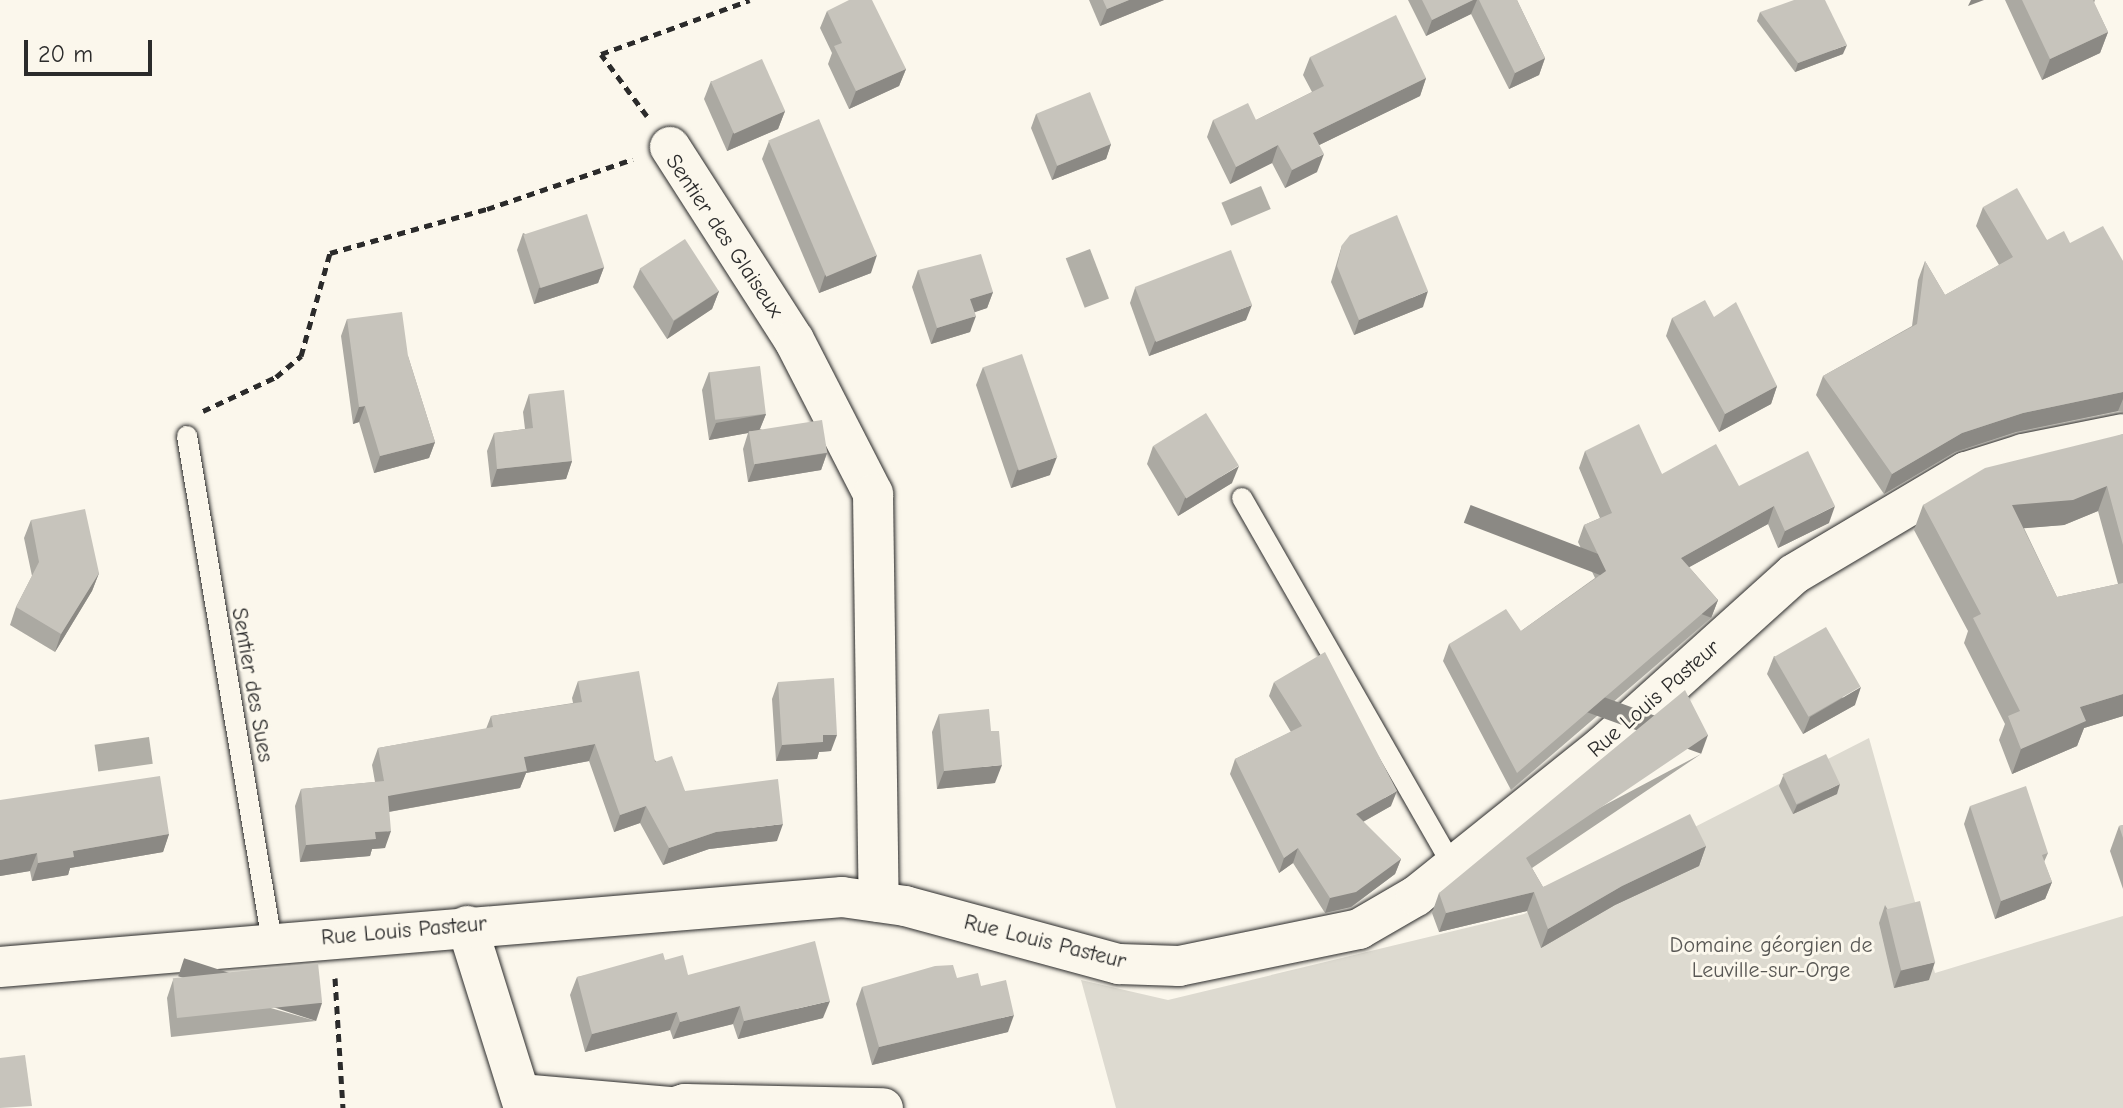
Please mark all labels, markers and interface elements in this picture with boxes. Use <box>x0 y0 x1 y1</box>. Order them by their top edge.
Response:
scale bar <box>28 24 156 74</box>
text: 20 m <box>38 40 93 68</box>
street label: Sentier des Glaiseux <box>659 149 789 323</box>
street label: Sentier des Sues <box>225 606 279 764</box>
street label: Rue Louis Pasteur <box>1583 634 1725 764</box>
street label: Rue Louis Pasteur <box>961 909 1129 975</box>
street label: Rue Louis Pasteur <box>320 911 488 951</box>
park label: Domaine géorgien de Leuville-sur-Orge <box>1670 932 1872 984</box>

